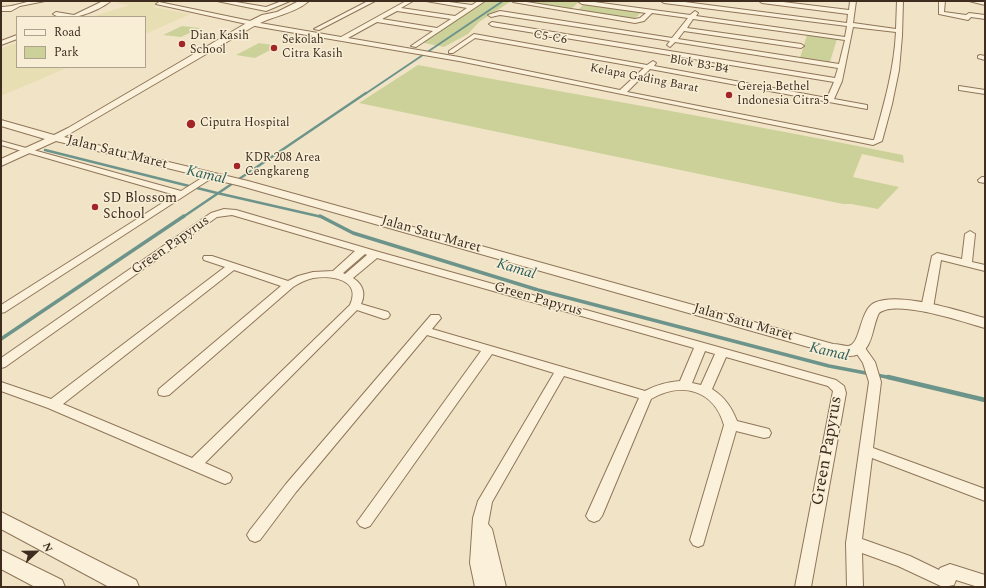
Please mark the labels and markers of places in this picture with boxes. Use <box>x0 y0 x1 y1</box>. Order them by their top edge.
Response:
place label: Dian Kasih School <box>190 30 249 58</box>
place label: Sekolah Citra Kasih <box>282 34 343 62</box>
marker: Dian Kasih School <box>177 39 187 49</box>
marker: Sekolah Citra Kasih <box>269 43 279 53</box>
place label: Gereja Bethel Indonesia Citra 5 <box>737 81 829 109</box>
marker: Gereja Bethel Indonesia Citra 5 <box>724 90 734 100</box>
place label: Ciputra Hospital <box>200 117 290 131</box>
marker: Ciputra Hospital <box>185 118 197 130</box>
place label: KDR 208 Area Cengkareng <box>245 152 320 180</box>
marker: KDR 208 Area Cengkareng <box>232 161 242 171</box>
place label: SD Blossom School <box>103 191 177 224</box>
marker: SD Blossom School <box>90 202 100 212</box>

